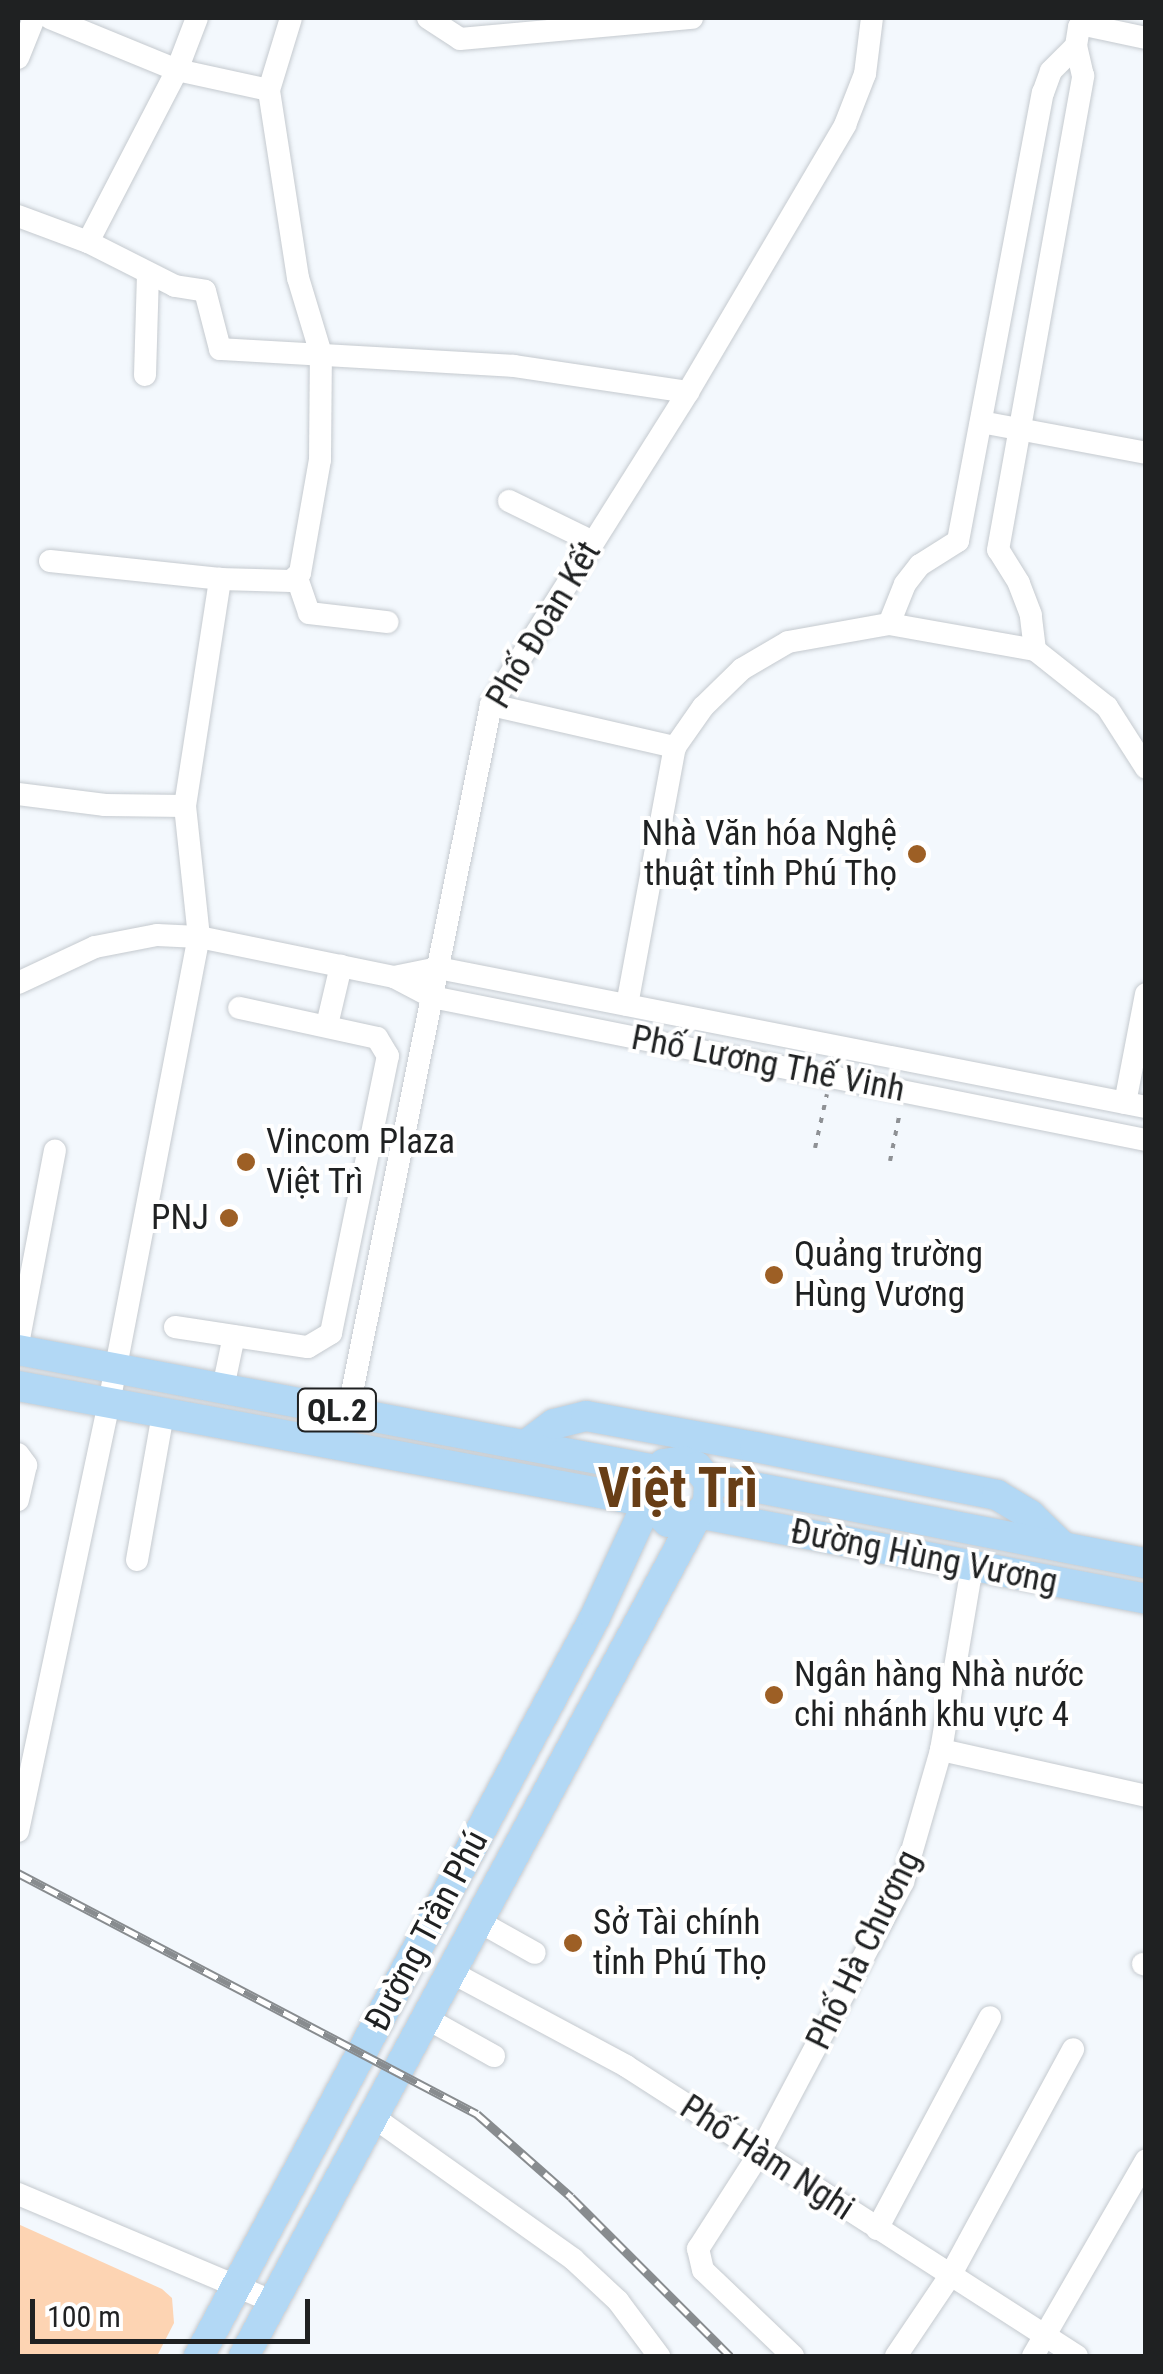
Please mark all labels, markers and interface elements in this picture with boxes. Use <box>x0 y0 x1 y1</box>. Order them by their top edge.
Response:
street label: Phố Đoàn Kết <box>478 534 610 716</box>
place label: Nhà Văn hóa Nghệ thuật tỉnh Phú Thọ <box>642 813 897 895</box>
marker: Nhà Văn hóa Nghệ thuật tỉnh Phú Thọ <box>906 843 928 865</box>
street label: Phố Lương Thế Vinh <box>628 1017 908 1111</box>
place label: Vincom Plaza Việt Trì <box>266 1121 455 1203</box>
marker: Vincom Plaza Việt Trì <box>235 1151 257 1173</box>
place label: PNJ <box>151 1197 209 1239</box>
marker: PNJ <box>218 1207 240 1229</box>
place label: Quảng trường Hùng Vương <box>794 1234 983 1316</box>
marker: Quảng trường Hùng Vương <box>763 1264 785 1286</box>
road number: QL.2 <box>294 1383 380 1437</box>
district label: Việt Trì <box>597 1456 759 1522</box>
street label: Đường Hùng Vương <box>787 1511 1061 1603</box>
place label: Ngân hàng Nhà nước chi nhánh khu vực 4 <box>794 1654 1084 1736</box>
marker: Ngân hàng Nhà nước chi nhánh khu vực 4 <box>763 1684 785 1706</box>
street label: Đường Trần Phú <box>356 1823 498 2039</box>
street label: Phố Hà Chương <box>798 1844 930 2056</box>
place label: Sở Tài chính tỉnh Phú Thọ <box>593 1902 767 1984</box>
marker: Sở Tài chính tỉnh Phú Thọ <box>562 1932 584 1954</box>
street label: Phố Hàm Nghi <box>672 2086 862 2230</box>
scale bar <box>35 2279 315 2341</box>
text: 100 m <box>47 2299 121 2334</box>

